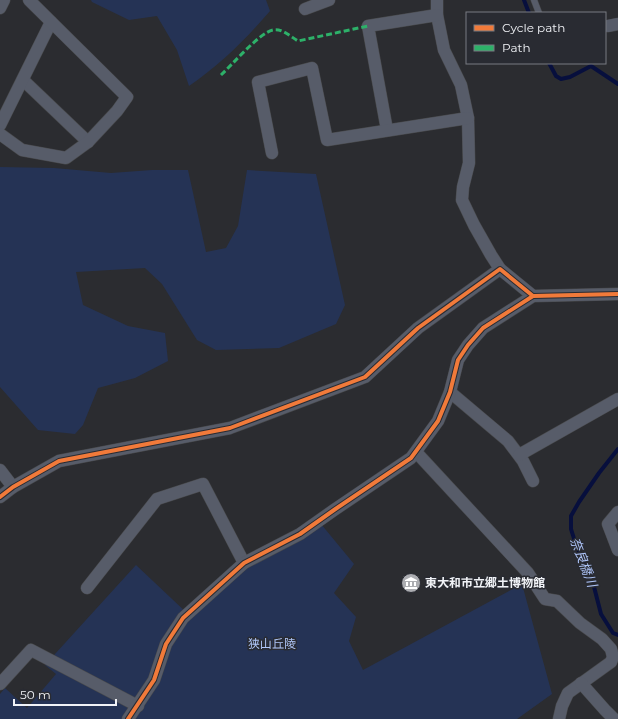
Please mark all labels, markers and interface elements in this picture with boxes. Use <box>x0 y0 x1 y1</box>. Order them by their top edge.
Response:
legend <box>466 12 606 64</box>
text: Cycle path <box>502 20 565 35</box>
text: Path <box>502 40 531 55</box>
water label: 奈良橋川 <box>567 535 602 591</box>
museum icon: 東大和市立郷土博物館 <box>400 572 422 594</box>
place label: 東大和市立郷土博物館 <box>425 575 545 590</box>
park label: 狭山丘陵 <box>248 636 296 651</box>
scale bar <box>14 681 116 707</box>
text: 50 m <box>20 687 51 702</box>

